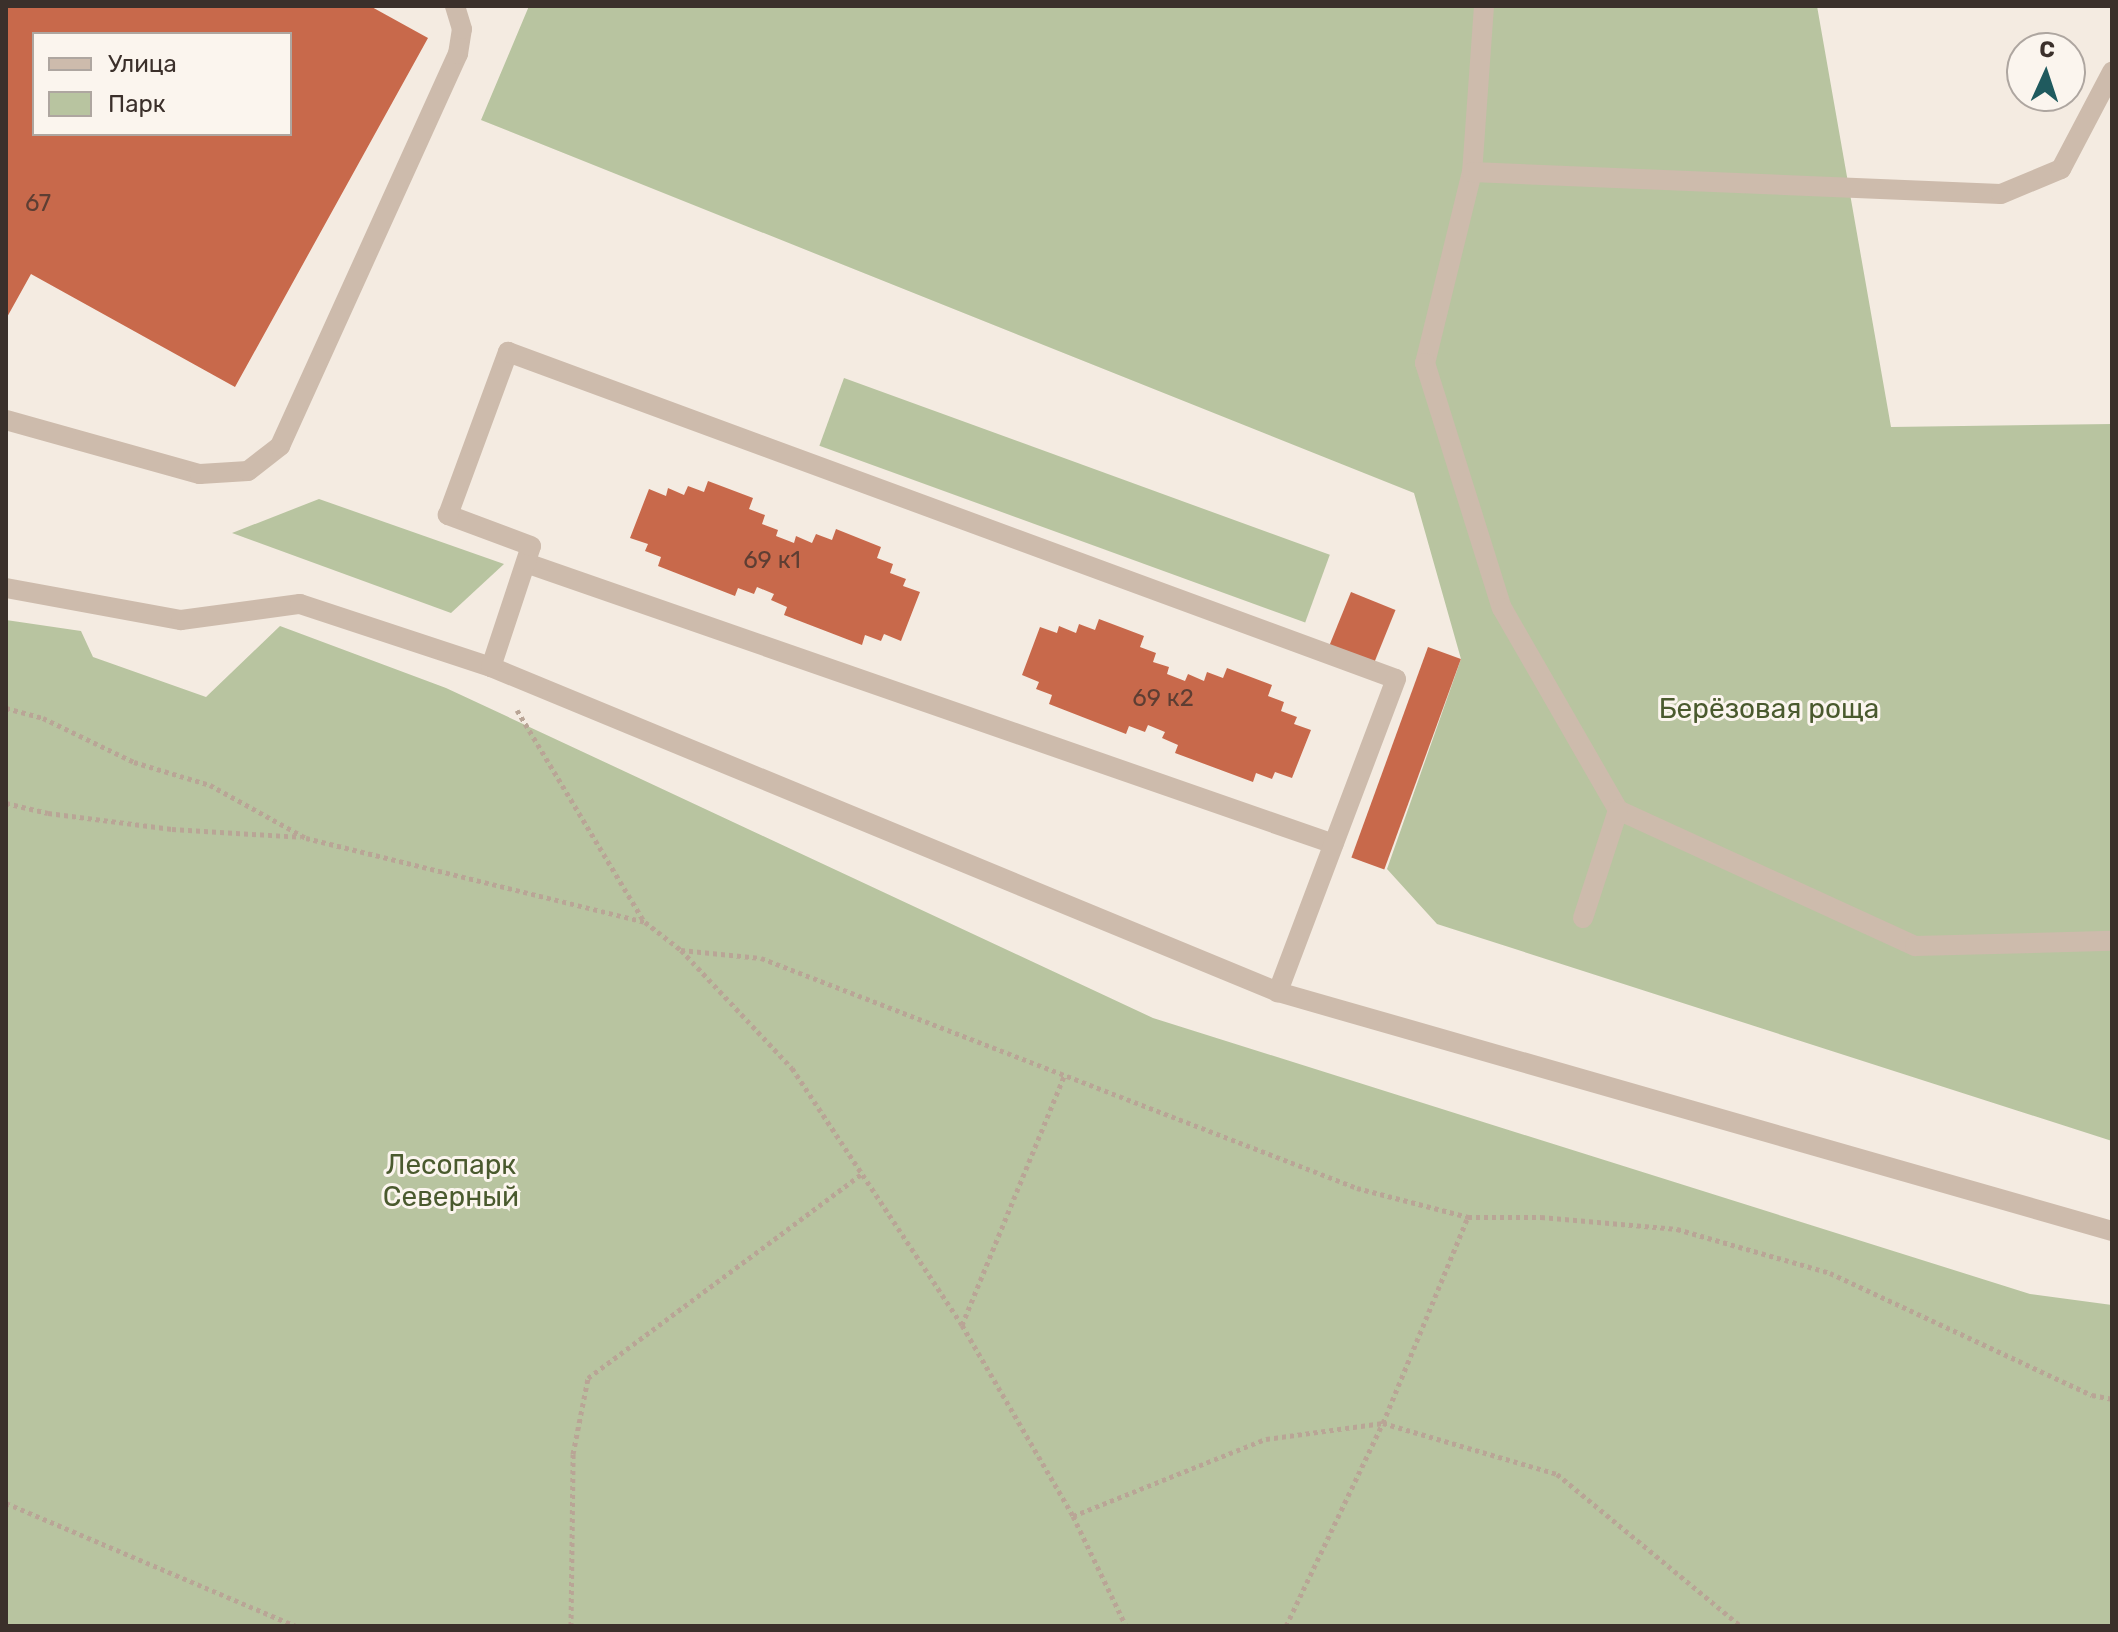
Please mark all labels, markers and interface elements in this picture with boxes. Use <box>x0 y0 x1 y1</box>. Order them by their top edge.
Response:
legend <box>32 32 292 136</box>
north arrow <box>2006 32 2086 112</box>
text: С <box>2039 36 2056 63</box>
text: Улица <box>108 50 177 78</box>
text: Парк <box>108 90 166 118</box>
house number: 67 <box>25 190 51 218</box>
house number: 69 к1 <box>743 547 801 575</box>
house number: 69 к2 <box>1132 685 1194 713</box>
park label: Берёзовая роща <box>1659 692 1879 726</box>
park label: Лесопарк Северный <box>383 1148 519 1214</box>

